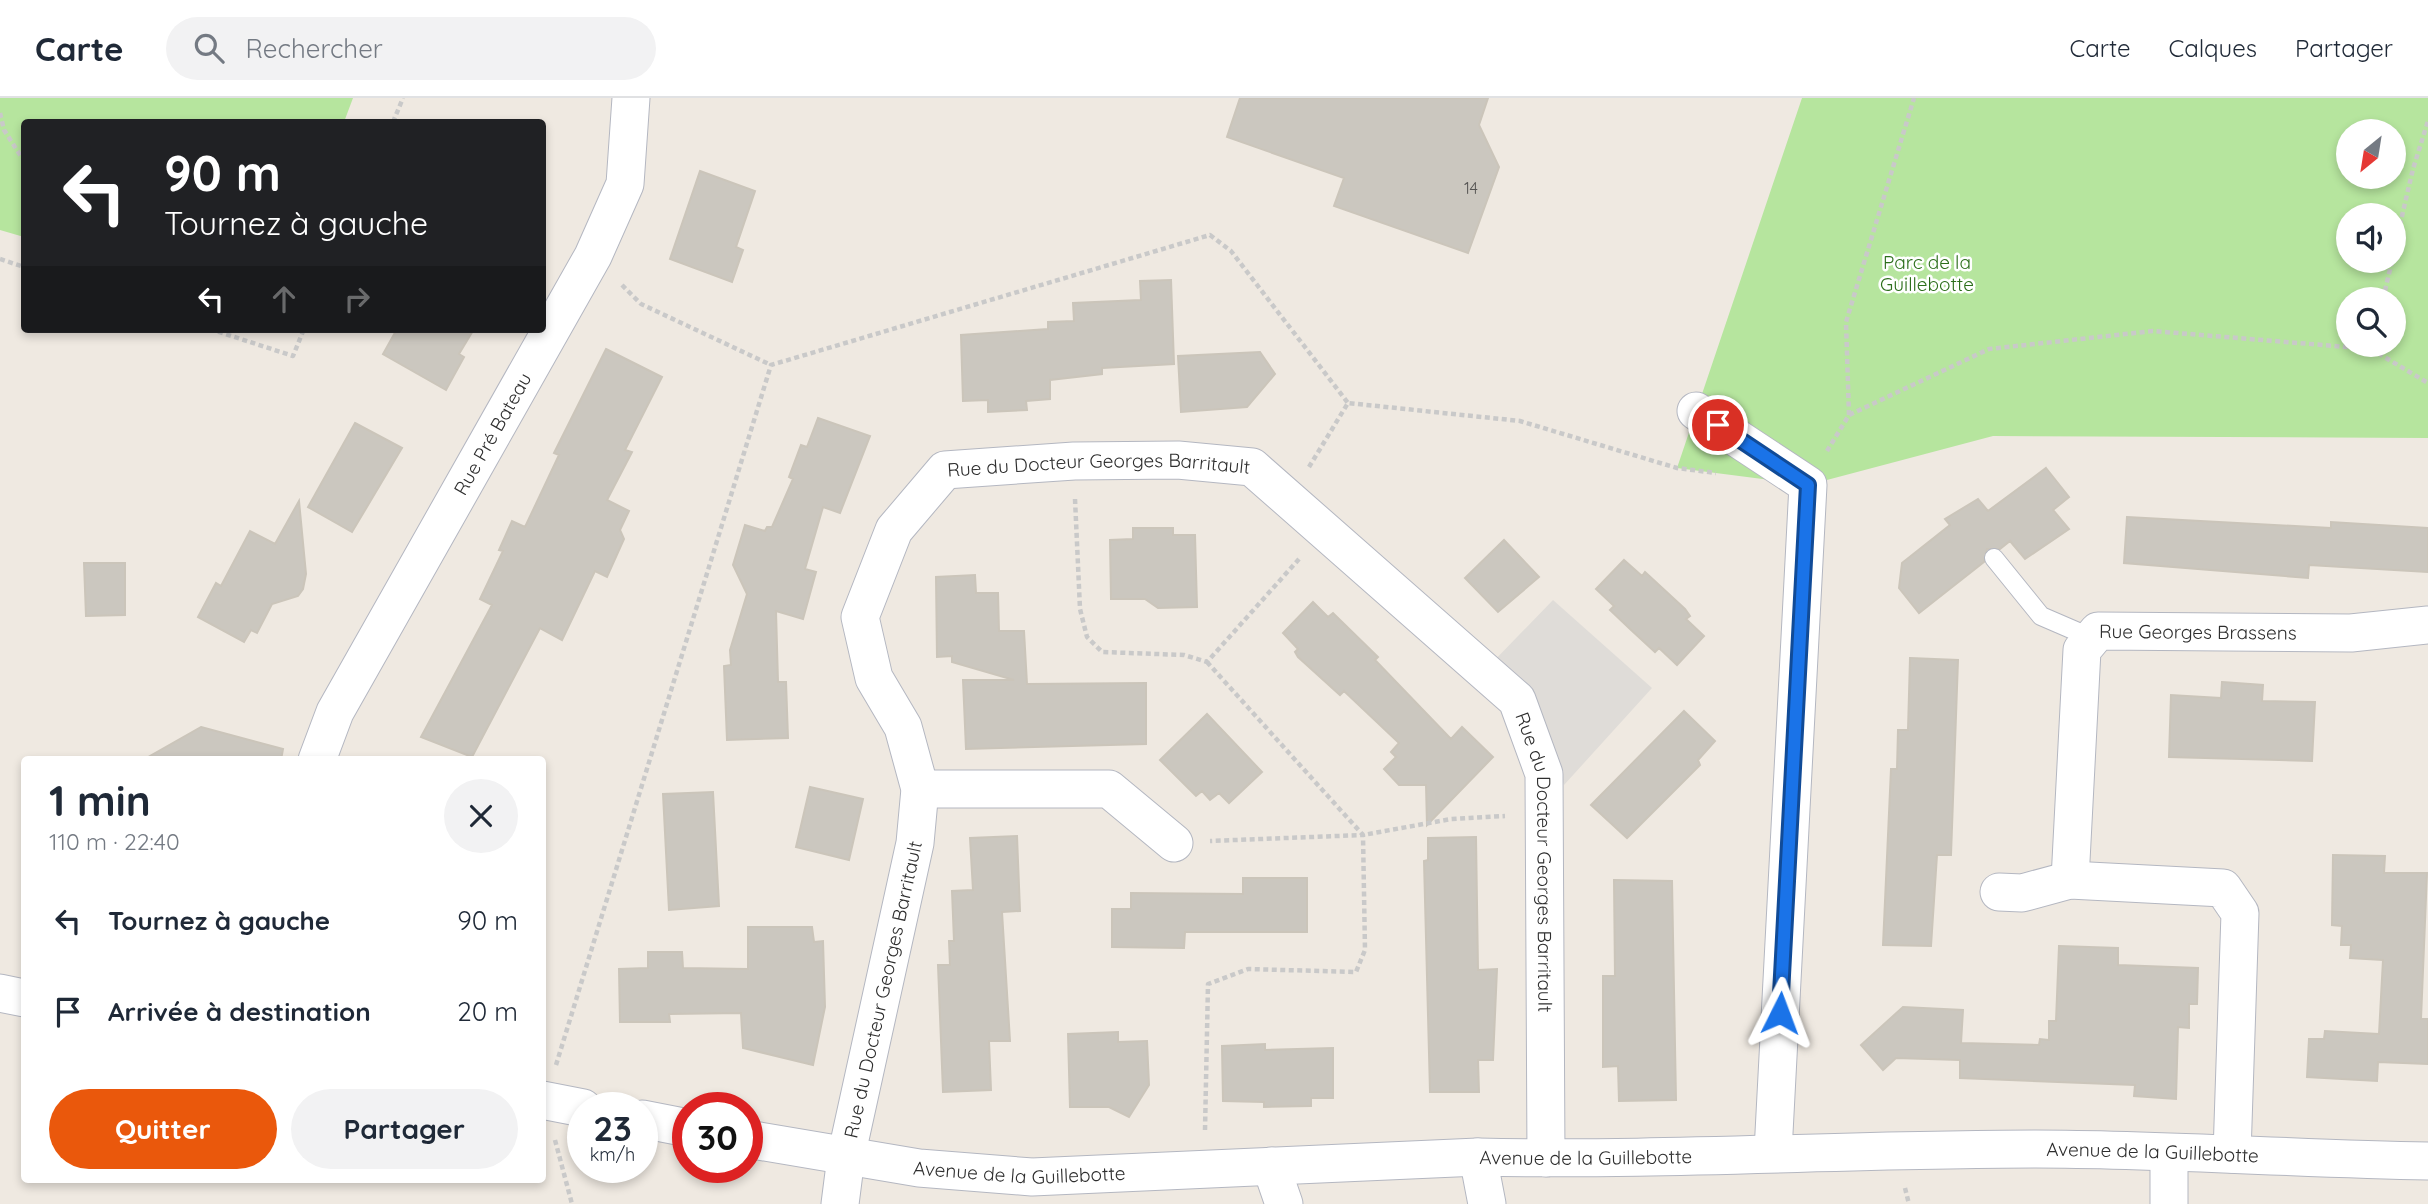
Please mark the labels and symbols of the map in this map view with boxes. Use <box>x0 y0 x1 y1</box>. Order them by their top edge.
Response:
north arrow <box>2336 119 2406 189</box>
house number: 14 <box>1464 178 1478 198</box>
park label: Parc de la Guillebotte <box>1880 250 1974 296</box>
street label: Rue Pré Bateau <box>448 368 537 499</box>
pin <box>1688 395 1748 455</box>
street label: Rue du Docteur Georges Barritault <box>946 448 1251 482</box>
street label: Rue Georges Brassens <box>2099 619 2297 645</box>
street label: Rue du Docteur Georges Barritault <box>1510 709 1557 1012</box>
street label: Rue du Docteur Georges Barritault <box>839 839 927 1140</box>
position arrow <box>1743 976 1817 1050</box>
speed limit sign: 30 <box>672 1092 763 1183</box>
street label: Avenue de la Guillebotte <box>2046 1137 2259 1167</box>
street label: Avenue de la Guillebotte <box>1479 1144 1692 1170</box>
street label: Avenue de la Guillebotte <box>912 1156 1126 1189</box>

